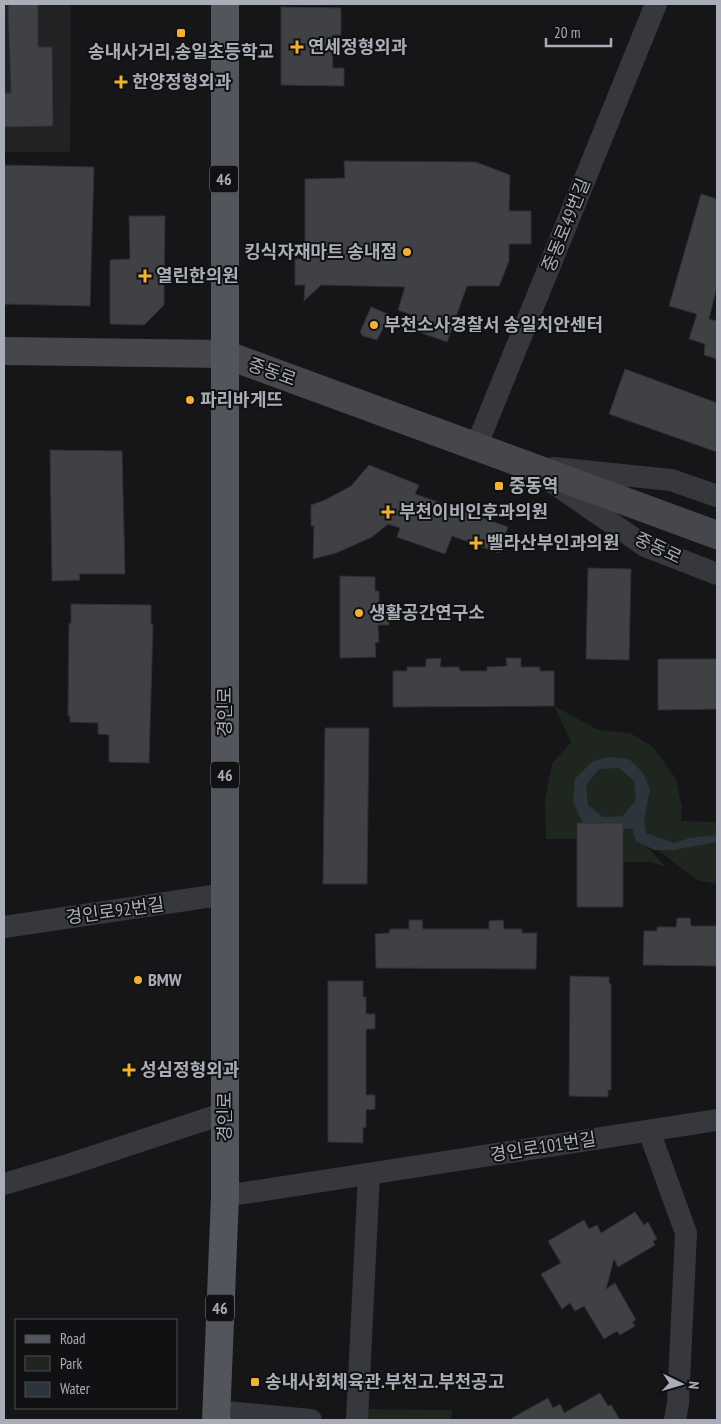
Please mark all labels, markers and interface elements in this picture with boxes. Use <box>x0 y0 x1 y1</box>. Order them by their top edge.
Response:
scale bar <box>546 15 611 47</box>
text: 20 m <box>554 23 580 42</box>
marker: 송내사거리,송일초등학교 <box>175 27 187 39</box>
place label: 연세정형외과 <box>308 35 408 58</box>
place label: 송내사거리,송일초등학교 <box>88 40 274 63</box>
marker: 연세정형외과 <box>290 40 304 54</box>
place label: 한양정형외과 <box>132 70 232 93</box>
marker: 한양정형외과 <box>114 75 128 89</box>
road number: 46 <box>210 165 238 192</box>
street label: 중동로49번길 <box>536 175 595 275</box>
place label: 킹식자재마트 송내점 <box>244 240 397 263</box>
marker: 킹식자재마트 송내점 <box>401 246 413 258</box>
place label: 열린한의원 <box>156 264 239 287</box>
marker: 열린한의원 <box>138 269 152 283</box>
place label: 부천소사경찰서 송일치안센터 <box>384 313 603 336</box>
marker: 부천소사경찰서 송일치안센터 <box>368 319 380 331</box>
street label: 중동로 <box>245 352 299 391</box>
place label: 파리바게뜨 <box>200 388 283 411</box>
marker: 파리바게뜨 <box>184 394 196 406</box>
place label: 중동역 <box>509 474 559 497</box>
marker: 중동역 <box>493 480 505 492</box>
place label: 부천이비인후과의원 <box>399 500 548 523</box>
marker: 부천이비인후과의원 <box>381 505 395 519</box>
street label: 중동로 <box>631 527 686 568</box>
place label: 벨라산부인과의원 <box>487 531 619 554</box>
marker: 벨라산부인과의원 <box>469 536 483 550</box>
place label: 생활공간연구소 <box>369 601 485 624</box>
marker: 생활공간연구소 <box>353 607 365 619</box>
street label: 경인로 <box>213 687 236 737</box>
road number: 46 <box>211 762 239 788</box>
street label: 경인로92번길 <box>64 892 166 929</box>
place label: BMW <box>148 968 182 991</box>
marker: BMW <box>132 974 144 986</box>
place label: 성심정형외과 <box>140 1058 240 1081</box>
marker: 성심정형외과 <box>122 1063 136 1077</box>
street label: 경인로 <box>213 1092 236 1142</box>
street label: 경인로101번길 <box>488 1127 598 1166</box>
road number: 46 <box>206 1295 234 1322</box>
legend <box>15 1319 178 1409</box>
text: Road <box>60 1329 86 1348</box>
text: Park <box>60 1354 82 1373</box>
north arrow <box>656 1359 706 1409</box>
place label: 송내사회체육관.부천고.부천공고 <box>265 1370 504 1393</box>
marker: 송내사회체육관.부천고.부천공고 <box>249 1376 261 1388</box>
text: Water <box>60 1379 91 1398</box>
text: N <box>685 1381 703 1390</box>

